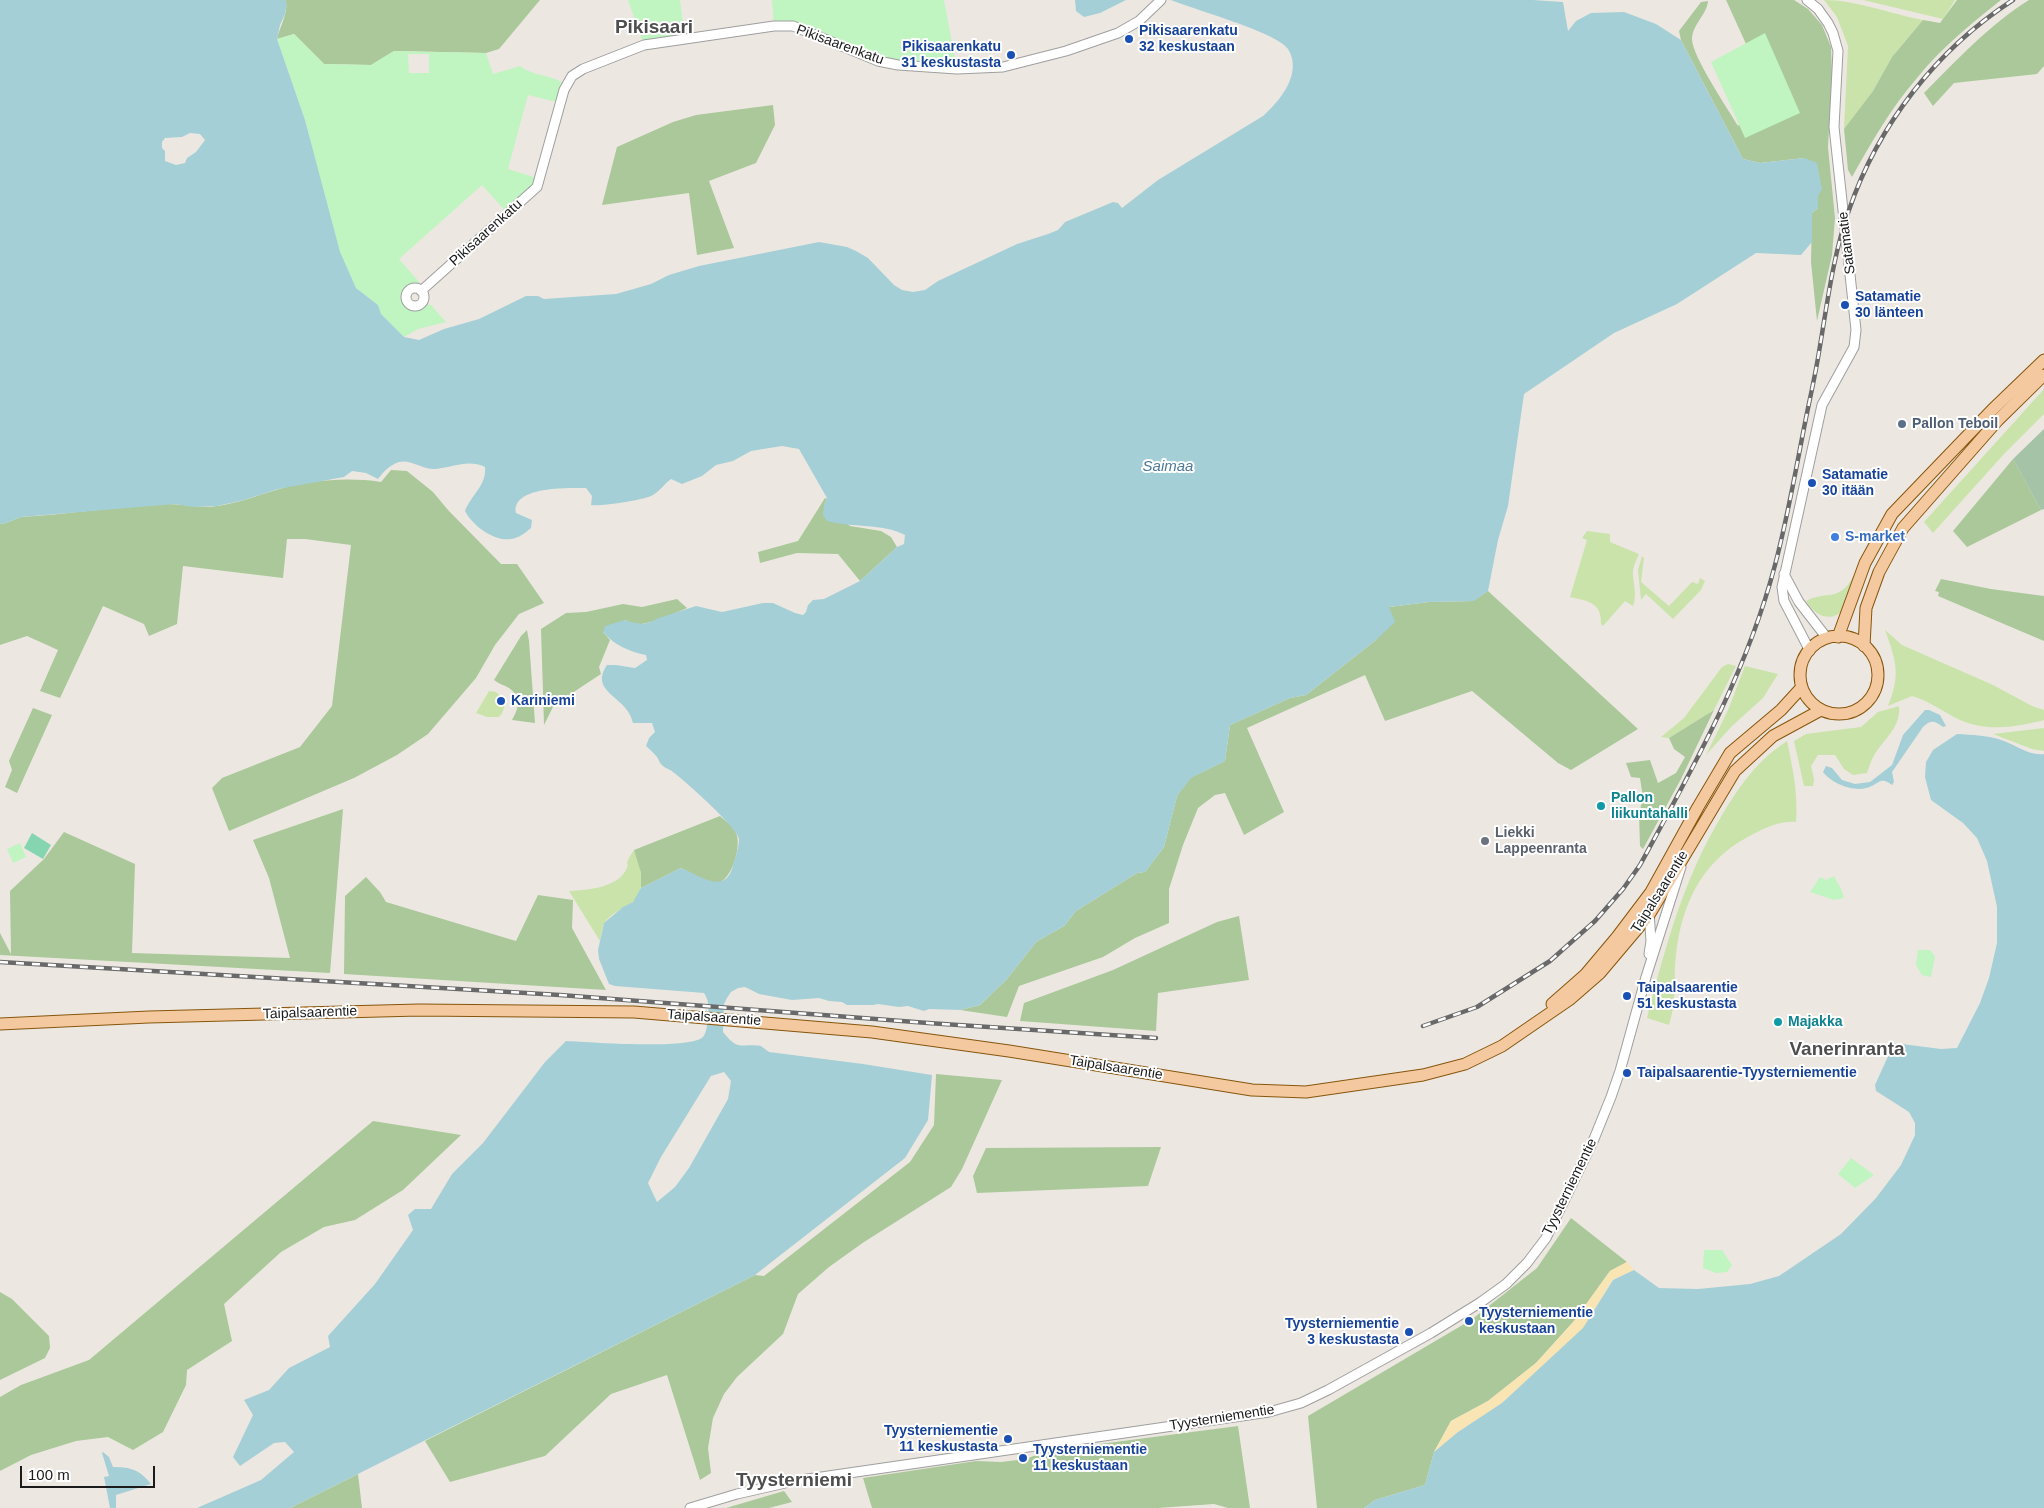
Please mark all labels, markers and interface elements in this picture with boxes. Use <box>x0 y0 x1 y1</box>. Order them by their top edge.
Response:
district label: Pikisaari <box>615 17 693 39</box>
street label: Pikisaarenkatu <box>794 21 886 69</box>
place label: Pikisaarenkatu 32 keskustaan <box>1139 23 1238 56</box>
marker: Pikisaarenkatu 32 keskustaan <box>1123 33 1135 45</box>
place label: Pikisaarenkatu 31 keskustasta <box>901 39 1001 72</box>
marker: Pikisaarenkatu 31 keskustasta <box>1005 49 1017 61</box>
street label: Pikisaarenkatu <box>446 196 526 270</box>
street label: Satamatie <box>1835 211 1859 275</box>
place label: Satamatie 30 länteen <box>1855 289 1923 322</box>
marker: Satamatie 30 länteen <box>1839 299 1851 311</box>
place label: Pallon Teboil <box>1912 416 1998 432</box>
marker: Pallon Teboil <box>1896 418 1908 430</box>
water label: Saimaa <box>1143 458 1193 476</box>
place label: Satamatie 30 itään <box>1822 467 1888 500</box>
marker: Satamatie 30 itään <box>1806 477 1818 489</box>
place label: S-market <box>1845 529 1905 545</box>
marker: S-market <box>1829 531 1841 543</box>
place label: Kariniemi <box>511 693 575 709</box>
marker: Kariniemi <box>495 695 507 707</box>
place label: Pallon liikuntahalli <box>1611 790 1688 822</box>
marker: Pallon liikuntahalli <box>1595 800 1607 812</box>
place label: Liekki Lappeenranta <box>1495 825 1587 858</box>
marker: Liekki Lappeenranta <box>1479 835 1491 847</box>
street label: Taipalsaarentie <box>1628 848 1692 936</box>
place label: Taipalsaarentie 51 keskustasta <box>1637 980 1738 1012</box>
marker: Taipalsaarentie 51 keskustasta <box>1621 990 1633 1002</box>
street label: Taipalsaarentie <box>263 1003 357 1023</box>
street label: Taipalsaarentie <box>666 1006 762 1030</box>
place label: Majakka <box>1788 1014 1842 1030</box>
marker: Majakka <box>1772 1016 1784 1028</box>
district label: Vanerinranta <box>1789 1039 1905 1061</box>
street label: Taipalsaarentie <box>1068 1052 1164 1084</box>
place label: Taipalsaarentie-Tyysterniementie <box>1637 1065 1857 1081</box>
marker: Taipalsaarentie-Tyysterniementie <box>1621 1067 1633 1079</box>
street label: Tyysterniementie <box>1539 1136 1601 1238</box>
place label: Tyysterniementie keskustaan <box>1479 1305 1593 1338</box>
marker: Tyysterniementie keskustaan <box>1463 1315 1475 1327</box>
place label: Tyysterniementie 3 keskustasta <box>1285 1316 1399 1348</box>
marker: Tyysterniementie 3 keskustasta <box>1403 1326 1415 1338</box>
street label: Tyysterniementie <box>1168 1401 1276 1435</box>
place label: Tyysterniementie 11 keskustasta <box>884 1423 998 1455</box>
marker: Tyysterniementie 11 keskustasta <box>1002 1433 1014 1445</box>
place label: Tyysterniementie 11 keskustaan <box>1033 1442 1147 1474</box>
marker: Tyysterniementie 11 keskustaan <box>1017 1452 1029 1464</box>
scale bar <box>22 1456 158 1488</box>
text: 100 m <box>28 1466 70 1483</box>
district label: Tyysterniemi <box>736 1470 852 1492</box>

